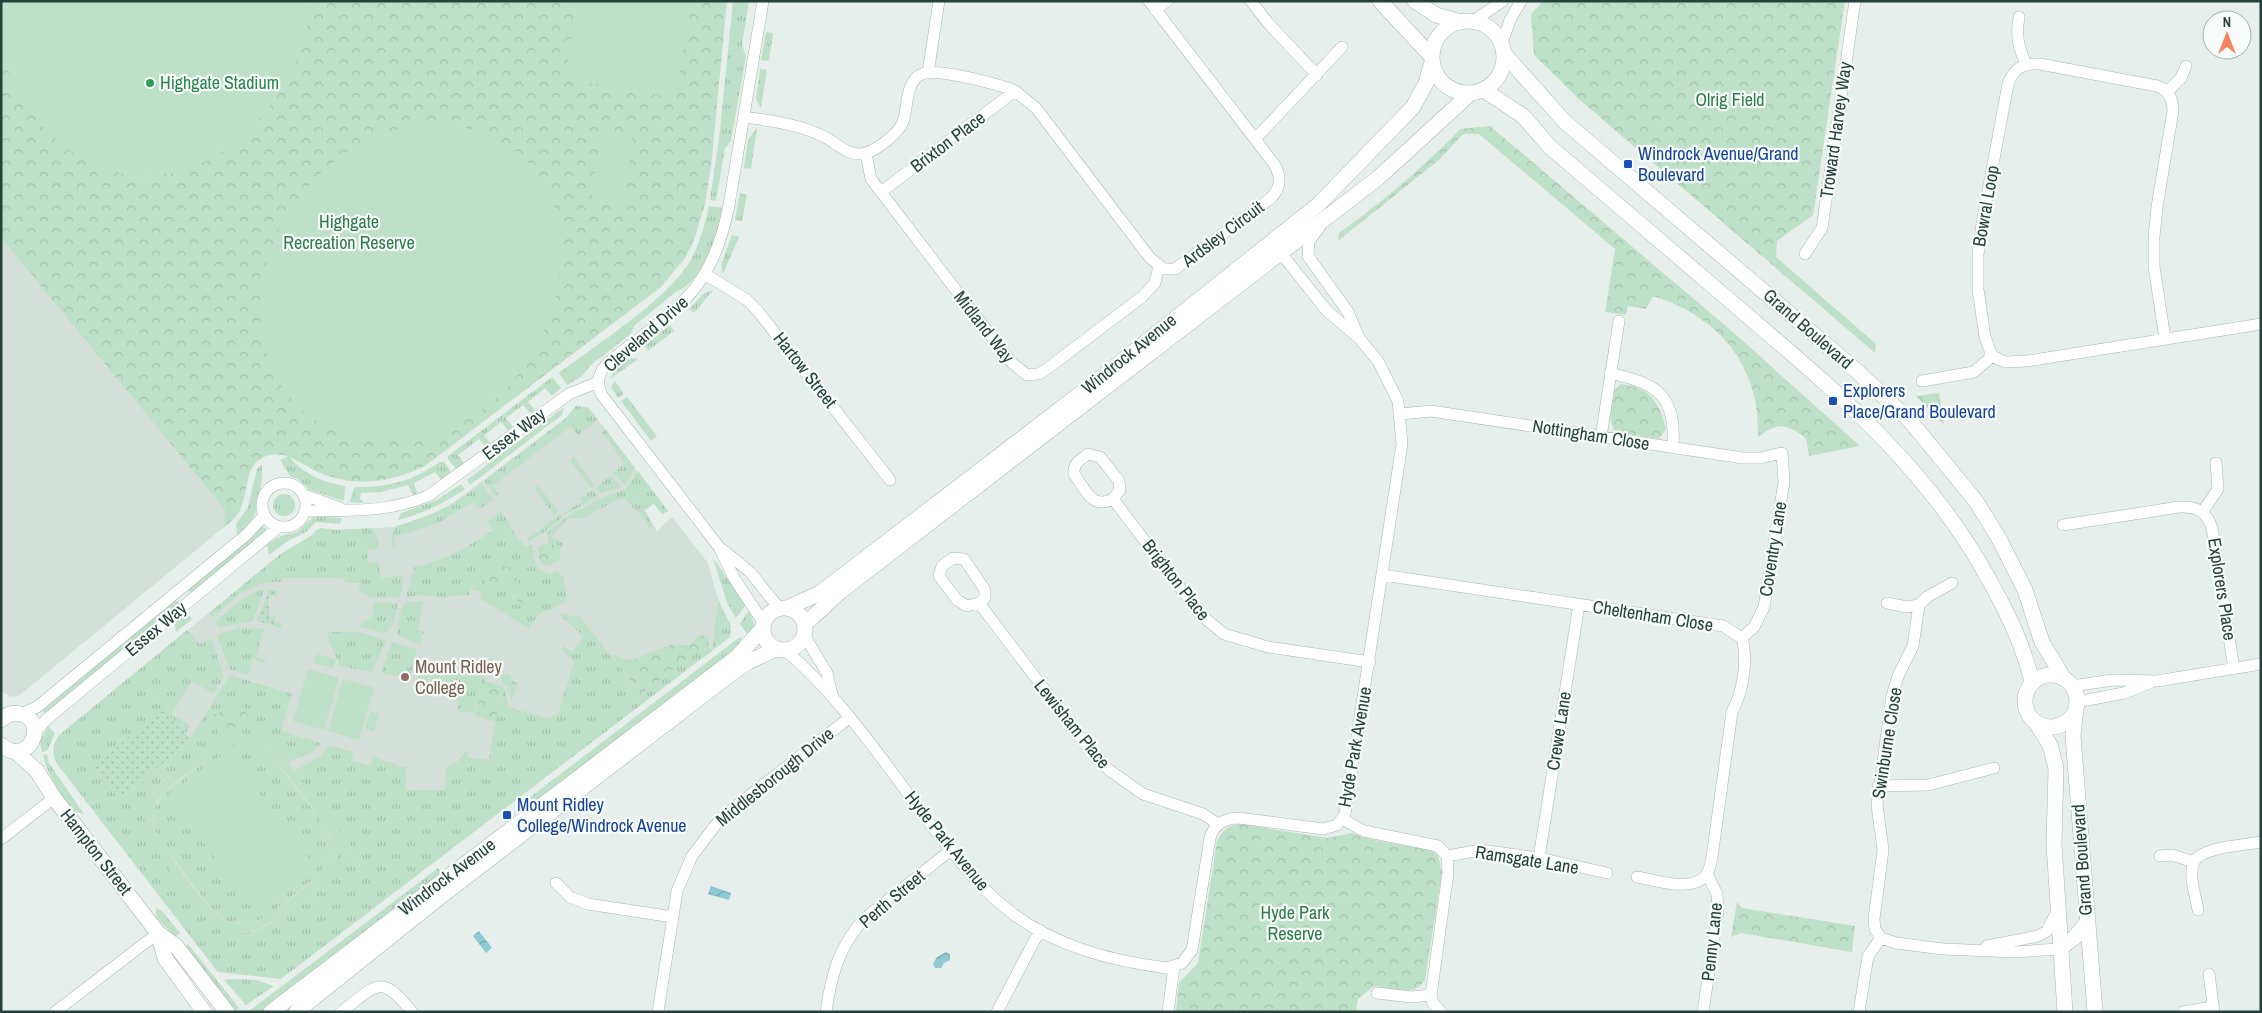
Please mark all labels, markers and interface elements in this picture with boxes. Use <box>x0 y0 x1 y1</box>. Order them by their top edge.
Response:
north arrow <box>2202 10 2252 60</box>
text: N <box>2223 13 2231 31</box>
street label: Troward Harvey Way <box>1814 59 1858 200</box>
place label: Highgate Stadium <box>160 70 279 95</box>
marker: Highgate Stadium <box>144 77 156 89</box>
park label: Olrig Field <box>1696 87 1764 112</box>
street label: Brixton Place <box>905 105 990 178</box>
place label: Windrock Avenue/Grand Boulevard <box>1638 141 1799 187</box>
marker: Windrock Avenue/Grand Boulevard <box>1622 158 1634 170</box>
street label: Bowral Loop <box>1966 163 2005 248</box>
street label: Ardsley Circuit <box>1176 194 1269 273</box>
park label: Highgate Recreation Reserve <box>283 209 415 255</box>
street label: Grand Boulevard <box>1758 283 1859 375</box>
street label: Midland Way <box>948 285 1021 369</box>
street label: Cleveland Drive <box>598 290 693 377</box>
street label: Windrock Avenue <box>1076 308 1181 400</box>
street label: Hartow Street <box>768 326 843 413</box>
place label: Explorers Place/Grand Boulevard <box>1843 378 1996 424</box>
marker: Explorers Place/Grand Boulevard <box>1827 395 1839 407</box>
street label: Essex Way <box>477 401 551 466</box>
street label: Nottingham Close <box>1531 413 1651 456</box>
street label: Coventry Lane <box>1753 500 1792 598</box>
street label: Brighton Place <box>1137 534 1216 626</box>
street label: Explorers Place <box>2202 536 2243 642</box>
street label: Cheltenham Close <box>1591 594 1715 637</box>
street label: Essex Way <box>120 595 192 662</box>
place label: Mount Ridley College <box>415 654 503 700</box>
marker: Mount Ridley College <box>399 671 411 683</box>
street label: Lewisham Place <box>1029 674 1116 774</box>
street label: Hyde Park Avenue <box>1332 685 1377 809</box>
street label: Swinburne Close <box>1865 685 1908 800</box>
street label: Crewe Lane <box>1540 690 1577 772</box>
street label: Middlesborough Drive <box>710 721 839 832</box>
street label: Hyde Park Avenue <box>899 785 995 896</box>
place label: Mount Ridley College/Windrock Avenue <box>517 792 687 838</box>
street label: Hampton Street <box>55 803 138 900</box>
street label: Grand Boulevard <box>2065 804 2098 917</box>
marker: Mount Ridley College/Windrock Avenue <box>501 809 513 821</box>
street label: Windrock Avenue <box>393 832 500 921</box>
street label: Ramsgate Lane <box>1474 839 1580 880</box>
street label: Perth Street <box>853 864 930 934</box>
park label: Hyde Park Reserve <box>1261 900 1330 946</box>
street label: Penny Lane <box>1695 901 1728 982</box>

